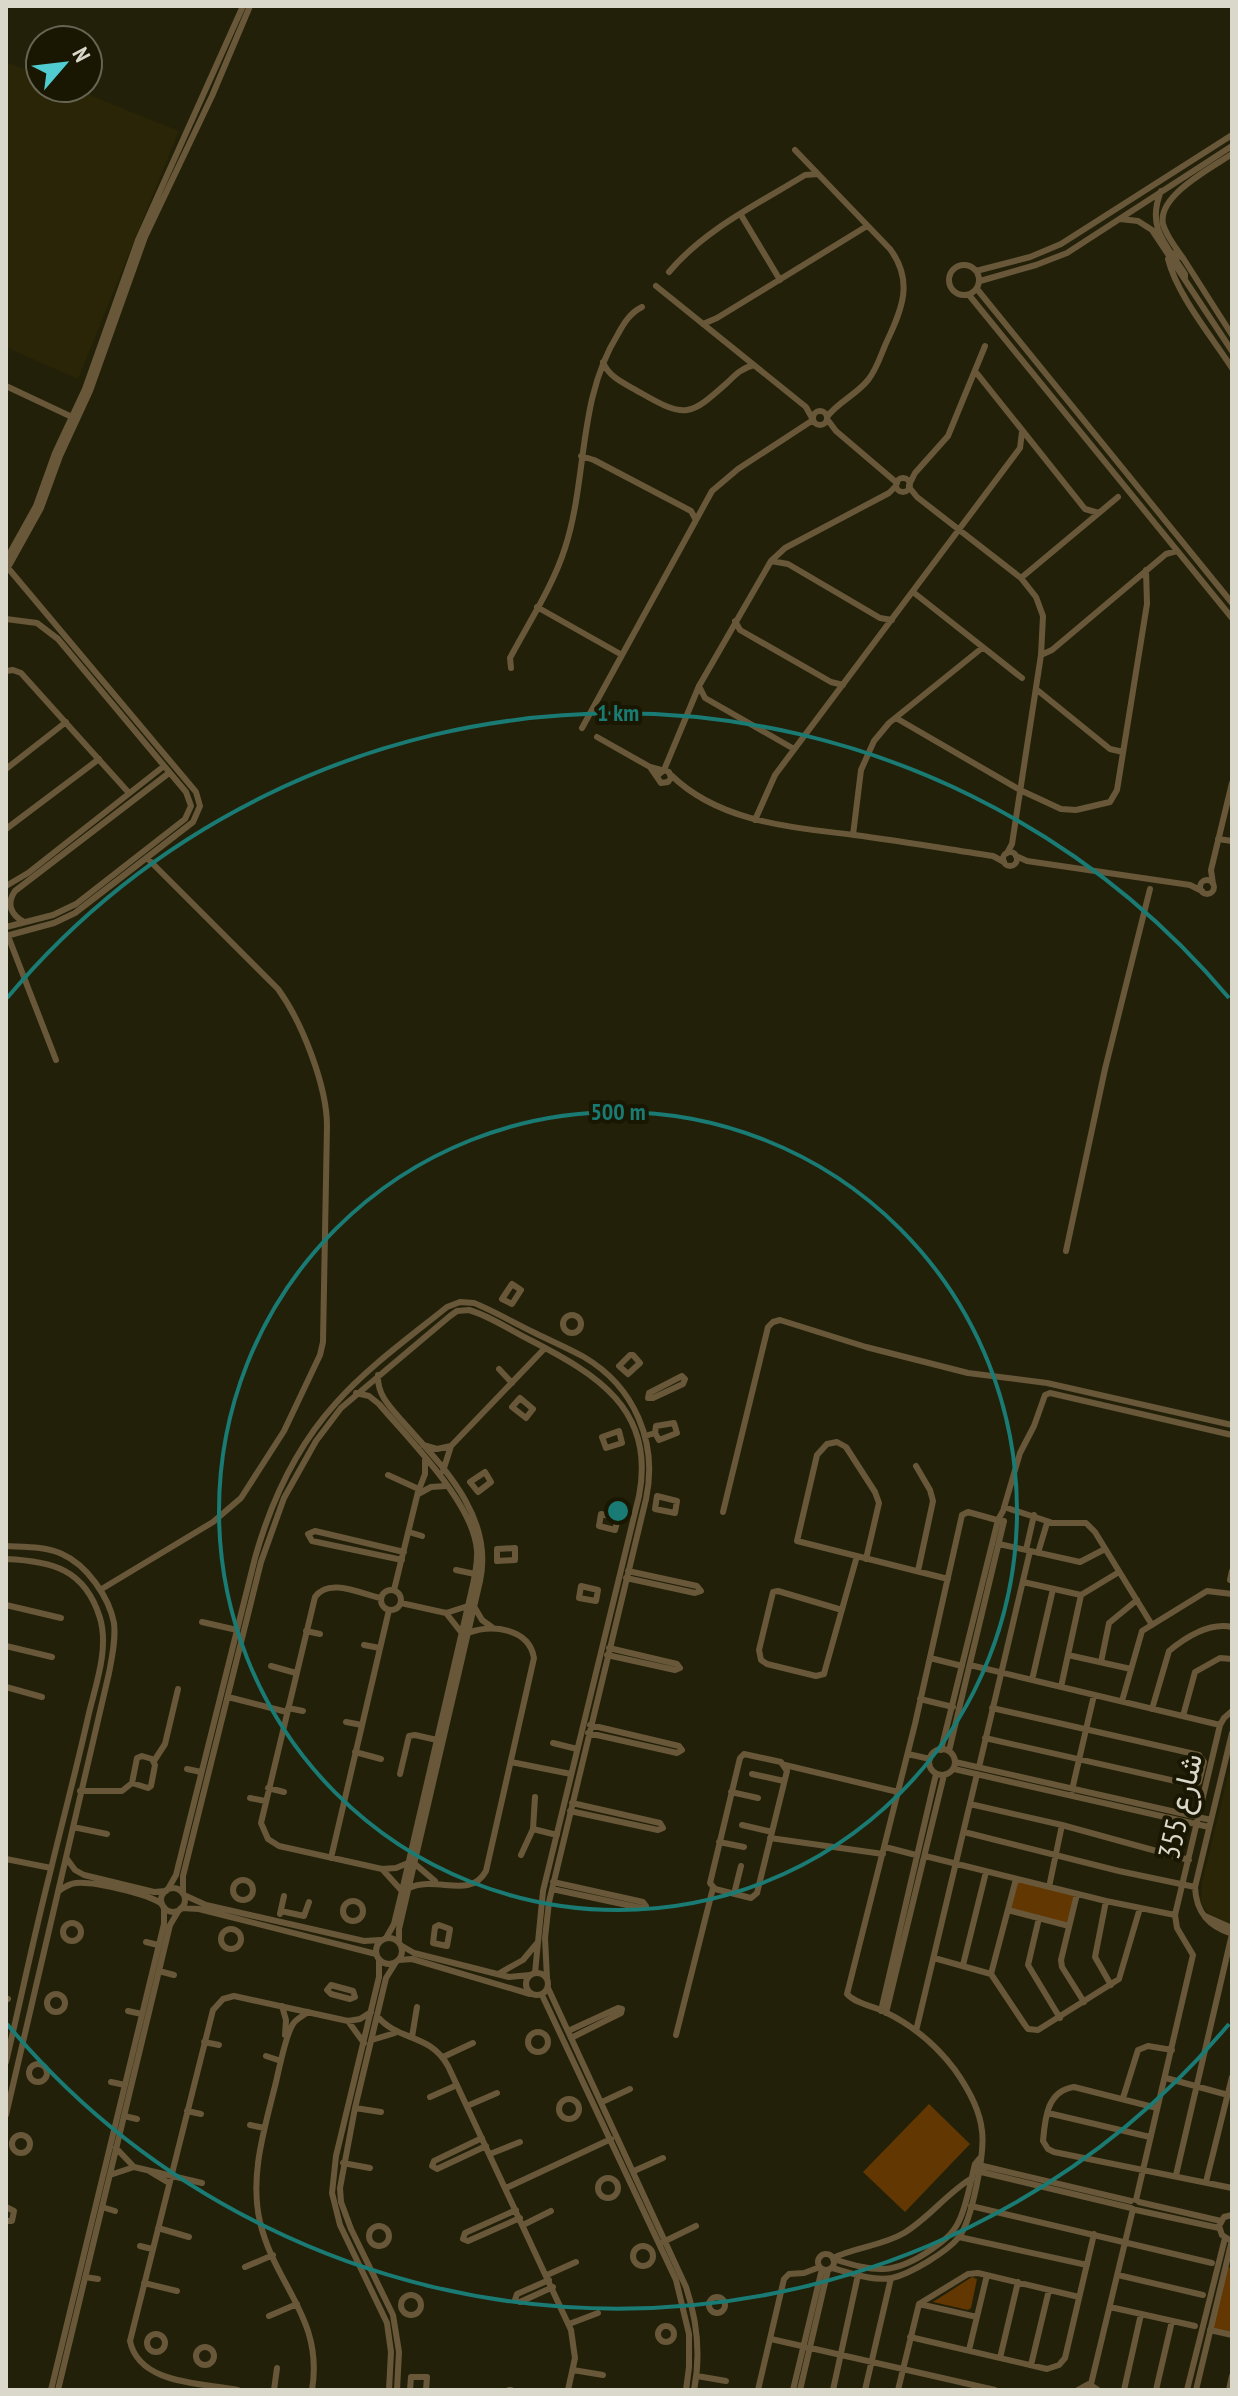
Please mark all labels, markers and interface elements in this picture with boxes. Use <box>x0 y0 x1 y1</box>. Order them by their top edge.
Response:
north arrow <box>24 24 104 104</box>
text: N <box>67 43 97 66</box>
text: 1 km <box>597 697 639 728</box>
text: 500 m <box>590 1096 646 1127</box>
centre of rings <box>604 1497 632 1525</box>
street label: شارع 355 <box>1148 1749 1212 1863</box>

